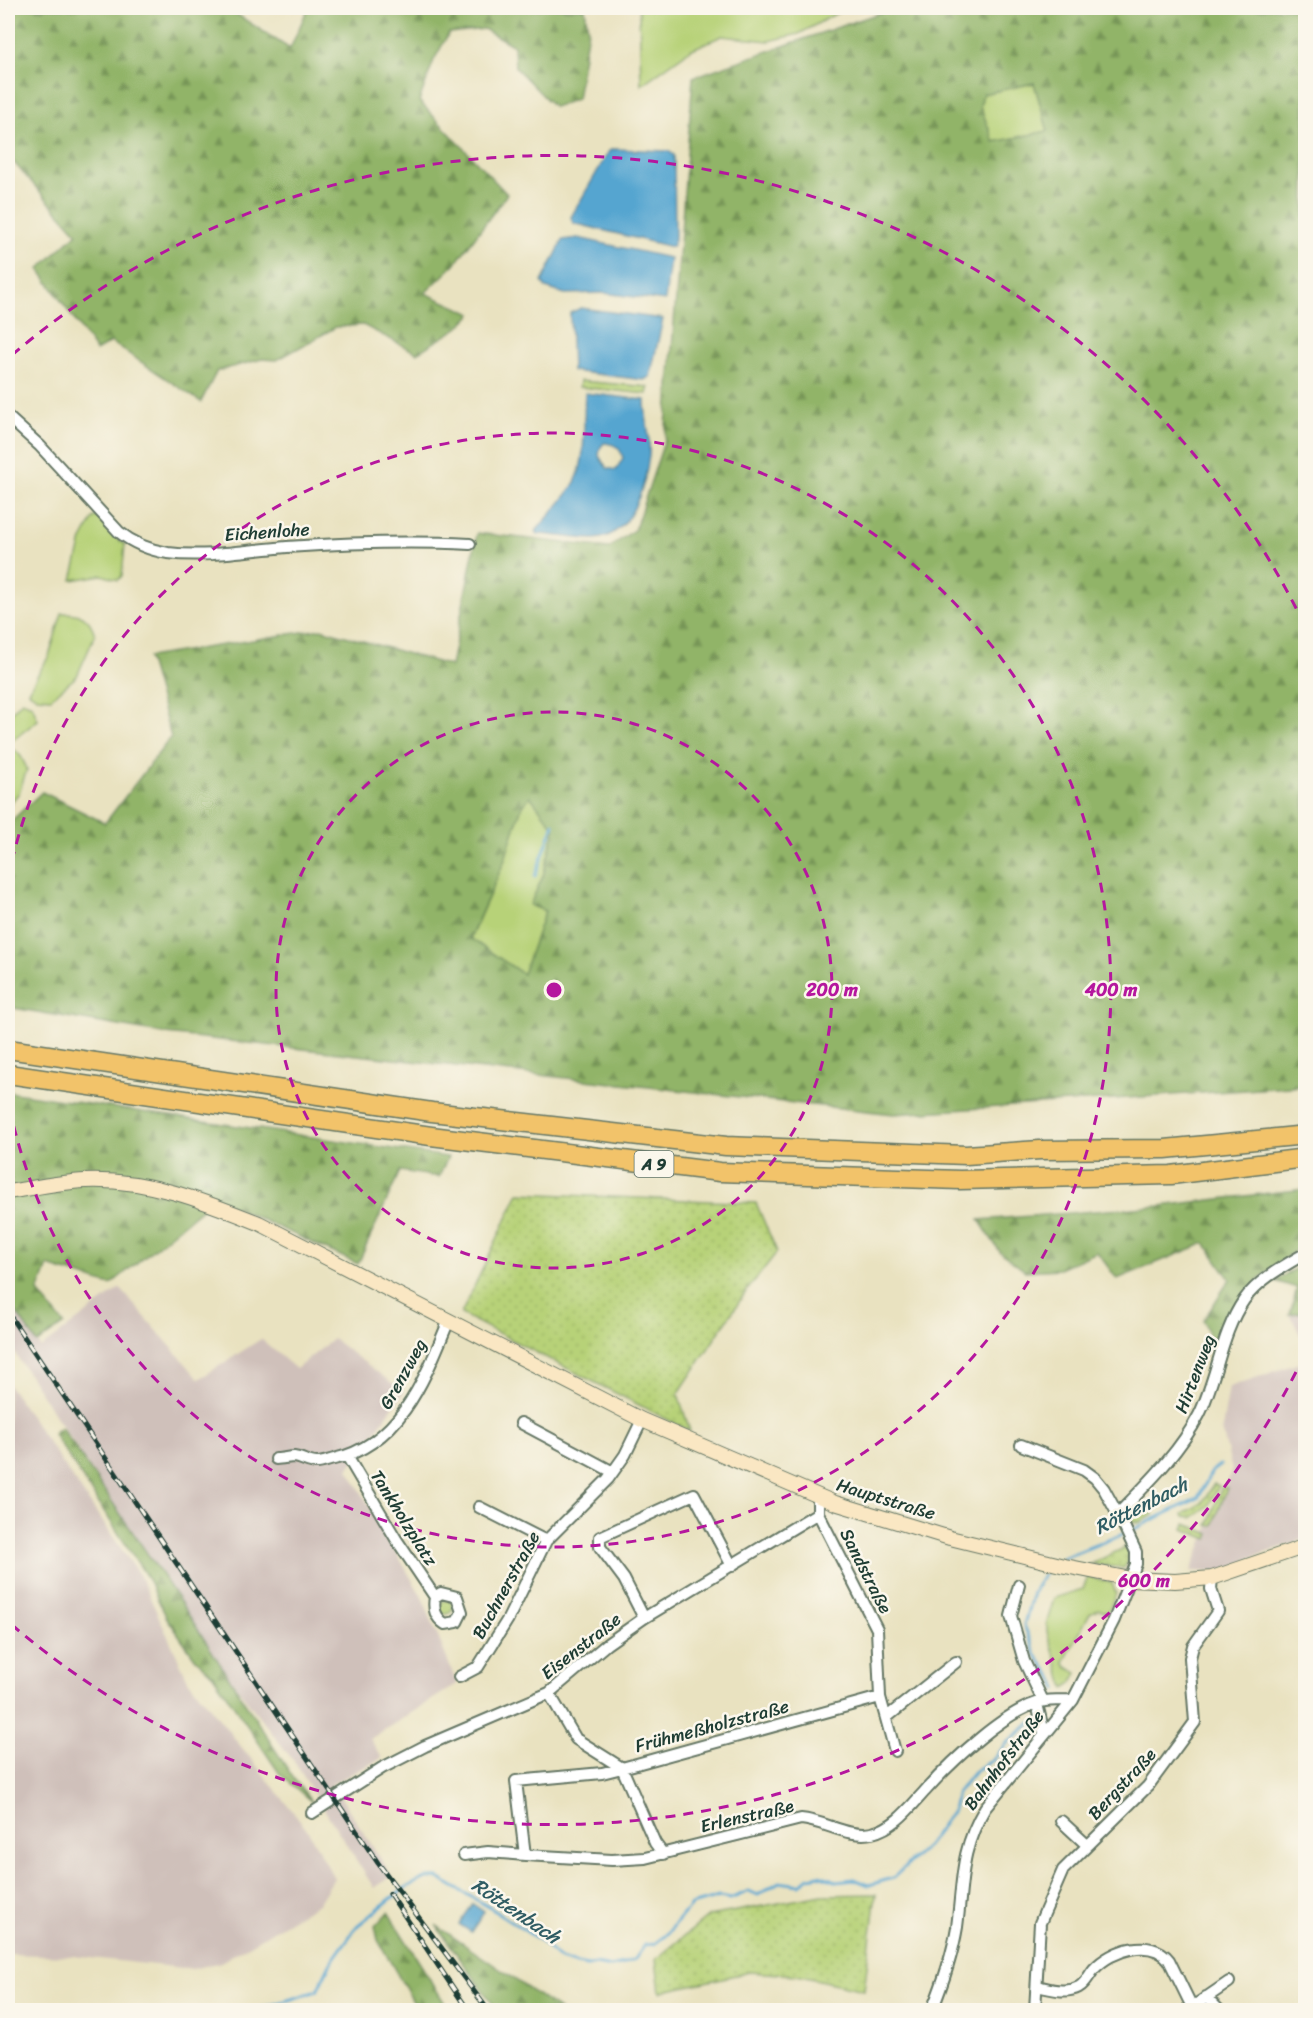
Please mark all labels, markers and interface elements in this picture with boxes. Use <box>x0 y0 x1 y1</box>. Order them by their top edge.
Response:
street label: Eichenlohe <box>223 513 311 551</box>
text: 200 m <box>805 974 858 1006</box>
text: 400 m <box>1084 974 1137 1006</box>
centre of rings <box>544 980 564 1000</box>
road number: A 9 <box>634 1151 674 1177</box>
street label: Hirtenweg <box>1165 1330 1225 1418</box>
street label: Grenzweg <box>370 1333 436 1415</box>
street label: Tankholzplatz <box>362 1463 447 1573</box>
water label: Röttenbach <box>1088 1467 1195 1545</box>
street label: Hauptstraße <box>832 1469 940 1529</box>
street label: Sandstraße <box>831 1523 901 1620</box>
street label: Buchnerstraße <box>463 1525 549 1645</box>
text: 600 m <box>1117 1565 1170 1597</box>
street label: Eisenstraße <box>534 1604 628 1688</box>
street label: Frühmeßholzstraße <box>631 1690 793 1762</box>
street label: Bahnhofstraße <box>955 1703 1053 1817</box>
street label: Bergstraße <box>1080 1740 1165 1828</box>
street label: Erlenstraße <box>697 1790 797 1842</box>
water label: Röttenbach <box>464 1868 569 1955</box>

